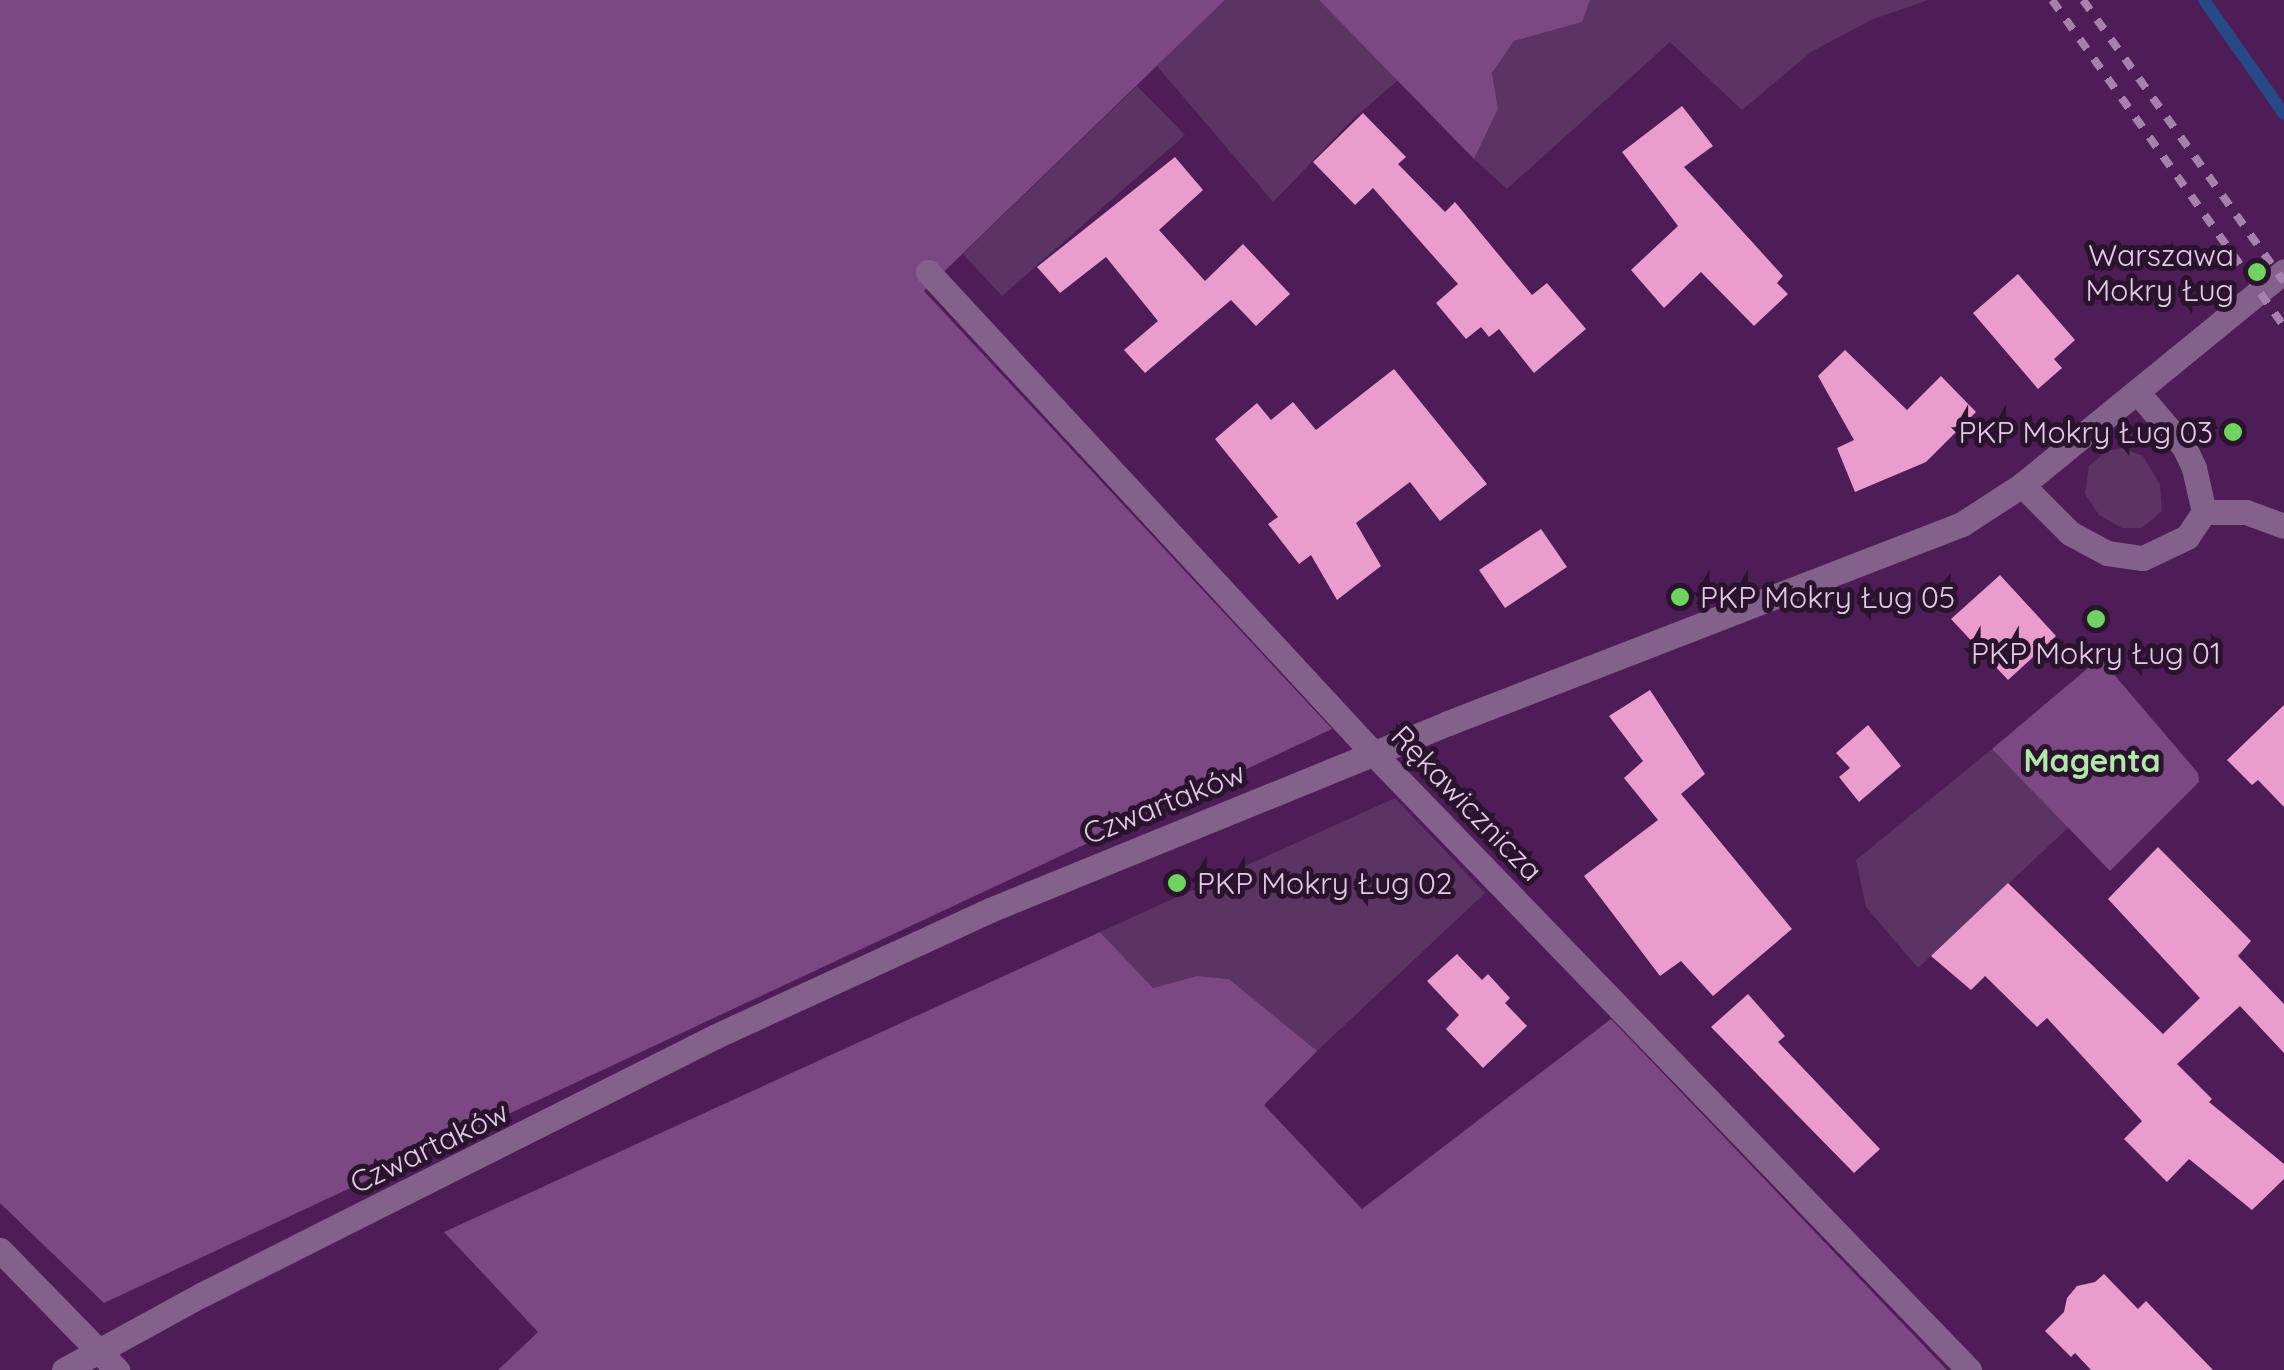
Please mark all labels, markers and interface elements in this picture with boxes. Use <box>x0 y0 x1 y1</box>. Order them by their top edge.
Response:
place label: Warszawa Mokry Ług <box>2085 237 2234 308</box>
marker: Warszawa Mokry Ług <box>2244 259 2270 285</box>
place label: PKP Mokry Ług 03 <box>1958 414 2213 450</box>
marker: PKP Mokry Ług 03 <box>2222 421 2244 443</box>
place label: PKP Mokry Ług 05 <box>1700 579 1955 615</box>
marker: PKP Mokry Ług 05 <box>1669 586 1691 608</box>
marker: PKP Mokry Ług 01 <box>2085 608 2107 630</box>
place label: PKP Mokry Ług 01 <box>1971 635 2221 671</box>
street label: Rękawicznicza <box>1384 718 1550 888</box>
district label: Magenta <box>2023 741 2161 779</box>
street label: Czwartaków <box>1078 754 1250 852</box>
place label: PKP Mokry Ług 02 <box>1197 865 1452 901</box>
marker: PKP Mokry Ług 02 <box>1166 872 1188 894</box>
street label: Czwartaków <box>344 1093 514 1201</box>

